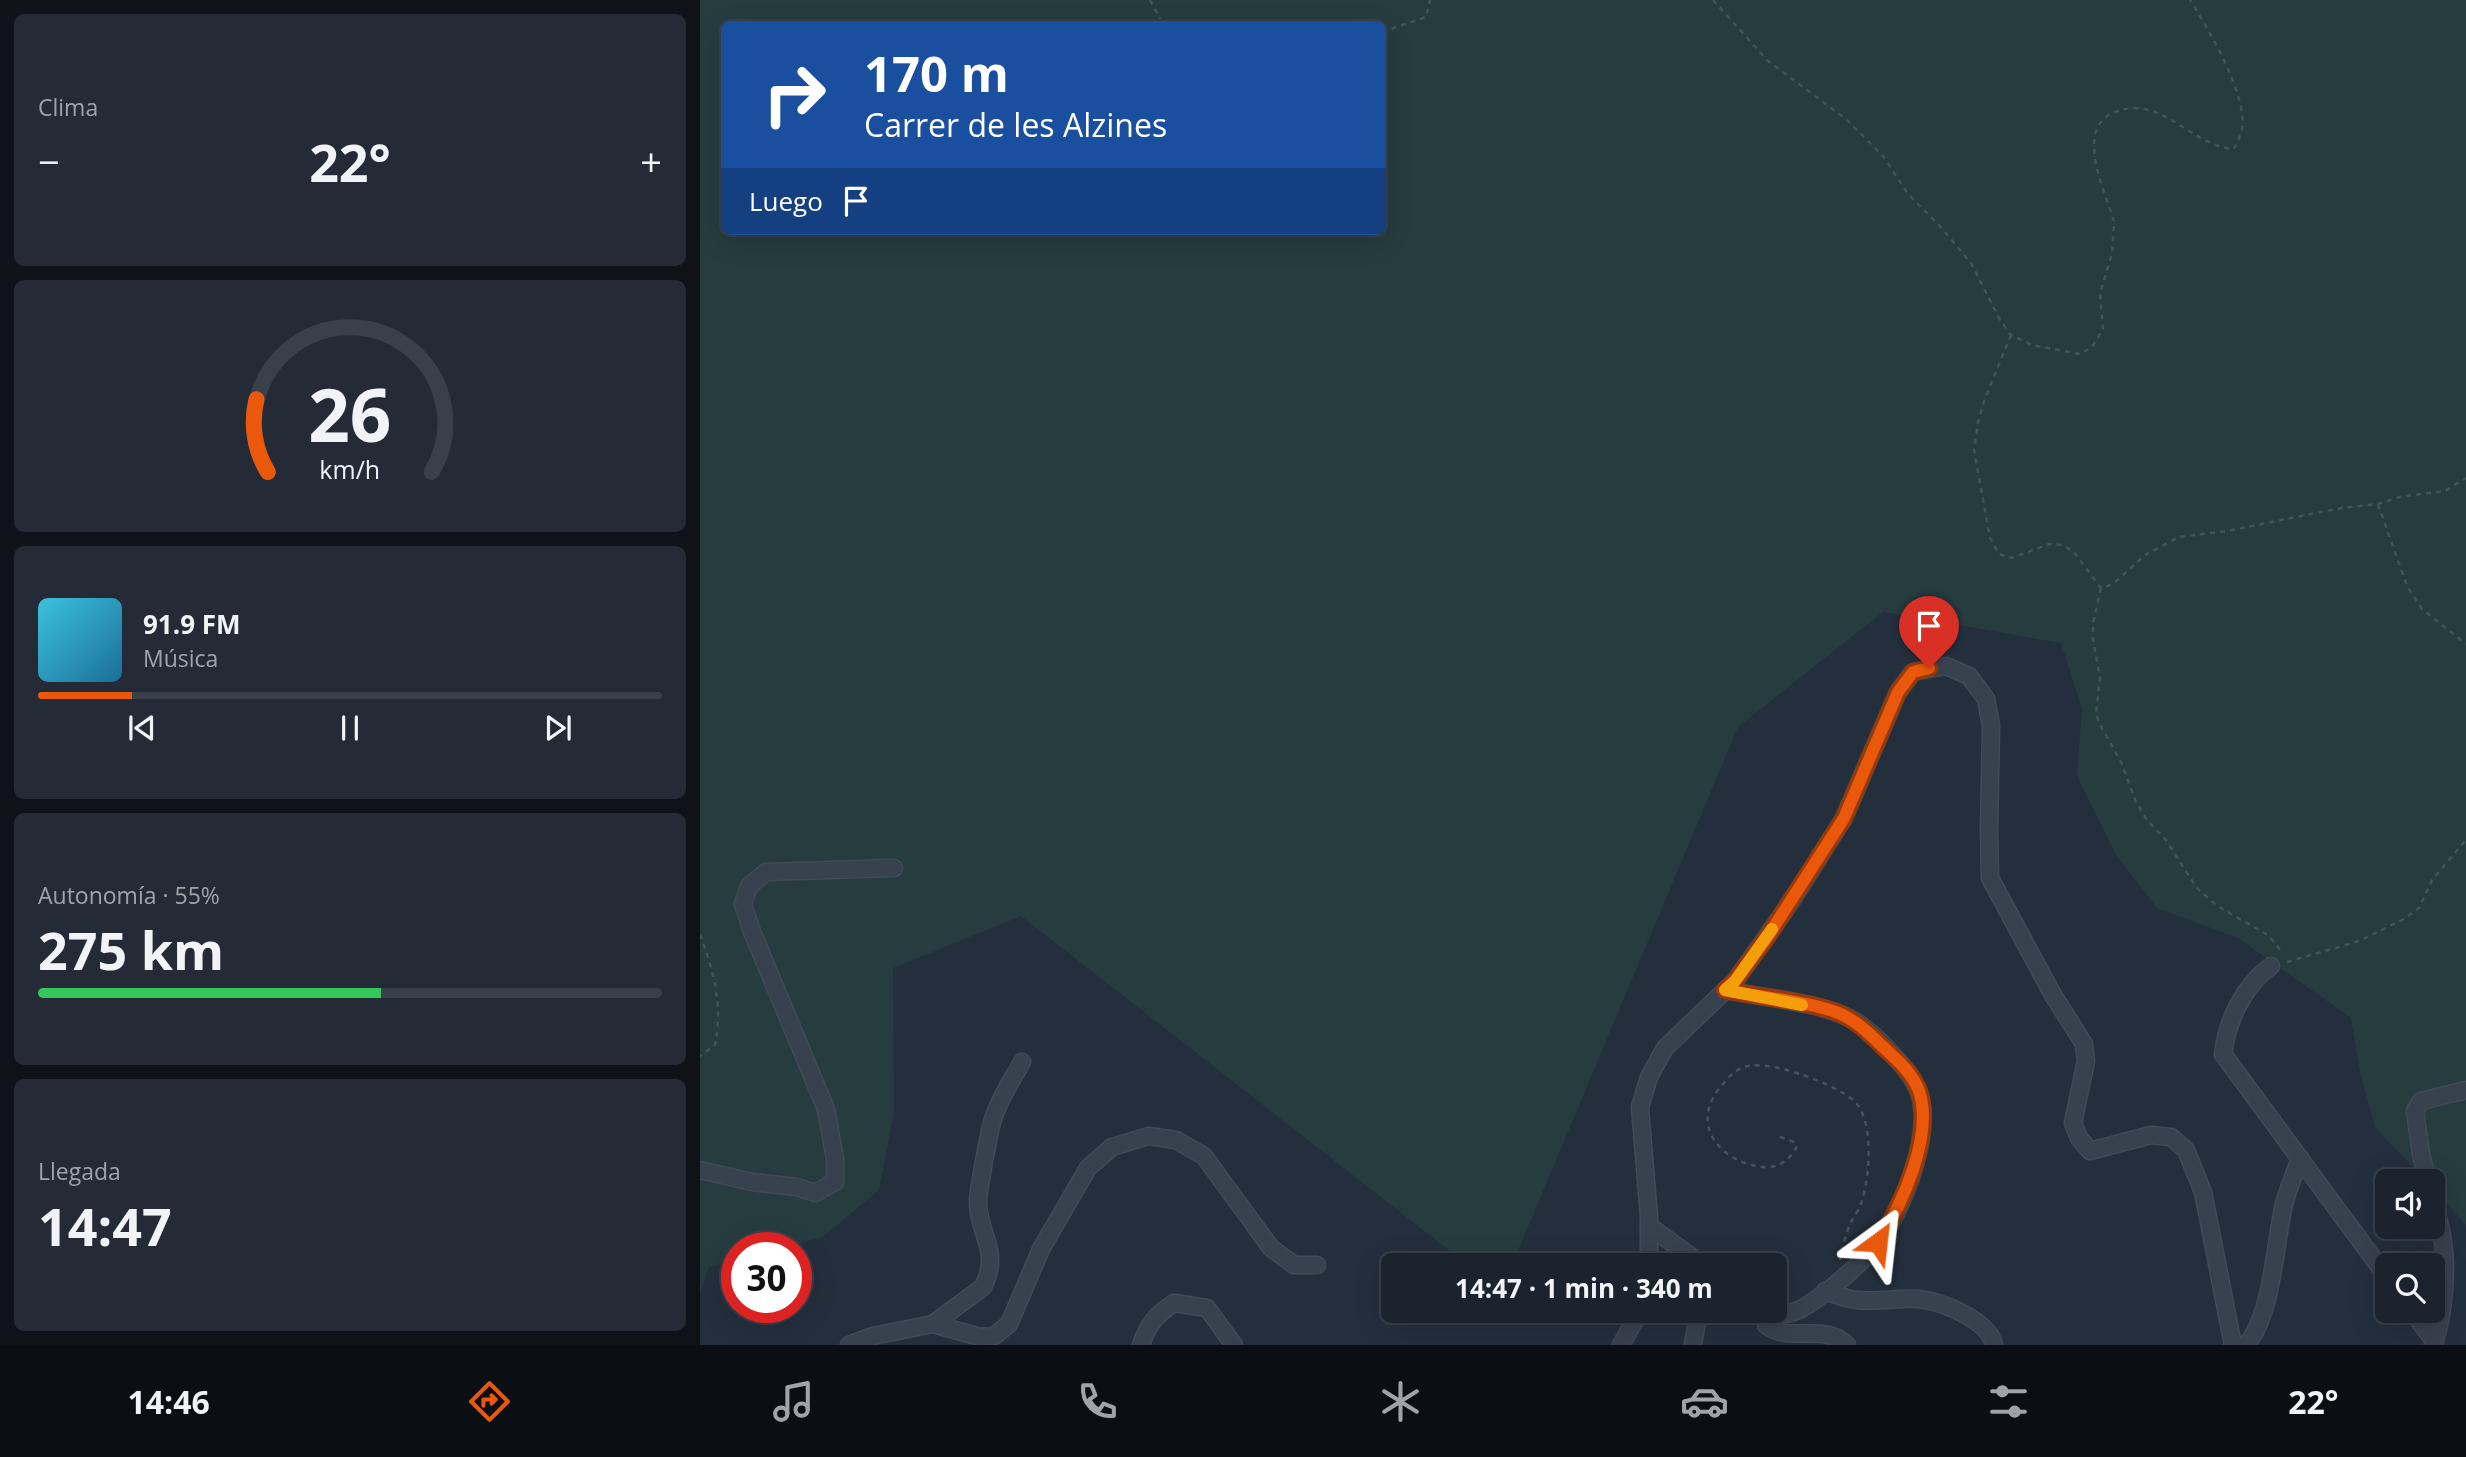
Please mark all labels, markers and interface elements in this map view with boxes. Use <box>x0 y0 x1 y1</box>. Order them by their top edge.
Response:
text: 170 m <box>864 40 1009 106</box>
icon: right <box>749 49 840 140</box>
text: Clima <box>38 91 98 123</box>
text: Carrer de les Alzines <box>864 103 1167 146</box>
text: 22° <box>309 126 391 197</box>
text: − <box>38 135 60 187</box>
text: + <box>640 135 662 187</box>
icon: arrive <box>837 182 875 220</box>
text: Luego <box>749 183 823 219</box>
text: 26 <box>308 365 392 464</box>
text: km/h <box>320 452 380 486</box>
pin <box>1899 596 1959 668</box>
text: 91.9 FM <box>143 606 241 642</box>
icon: arrive <box>1910 607 1948 645</box>
text: Música <box>143 642 218 674</box>
icon: previous <box>123 709 161 747</box>
icon: pause <box>331 709 369 747</box>
icon: next <box>539 709 577 747</box>
text: Autonomía · 55% <box>38 879 220 911</box>
text: 275 km <box>38 914 224 985</box>
text: Llegada <box>38 1155 121 1187</box>
map controls <box>2375 1169 2445 1323</box>
button: sound <box>2375 1169 2445 1239</box>
text: 14:47 <box>38 1190 172 1261</box>
position arrow <box>1841 1205 1915 1279</box>
speed limit sign: 30 <box>721 1232 812 1323</box>
button: search <box>2375 1253 2445 1323</box>
text: 14:47 · 1 min · 340 m <box>1455 1270 1713 1306</box>
icon: directions <box>465 1377 514 1426</box>
icon: music <box>769 1377 818 1426</box>
icon: phone <box>1073 1377 1122 1426</box>
icon: climate <box>1376 1377 1425 1426</box>
icon: car <box>1680 1377 1729 1426</box>
icon: filters <box>1984 1377 2033 1426</box>
text: 14:46 <box>127 1380 210 1423</box>
text: 22° <box>2288 1380 2339 1423</box>

